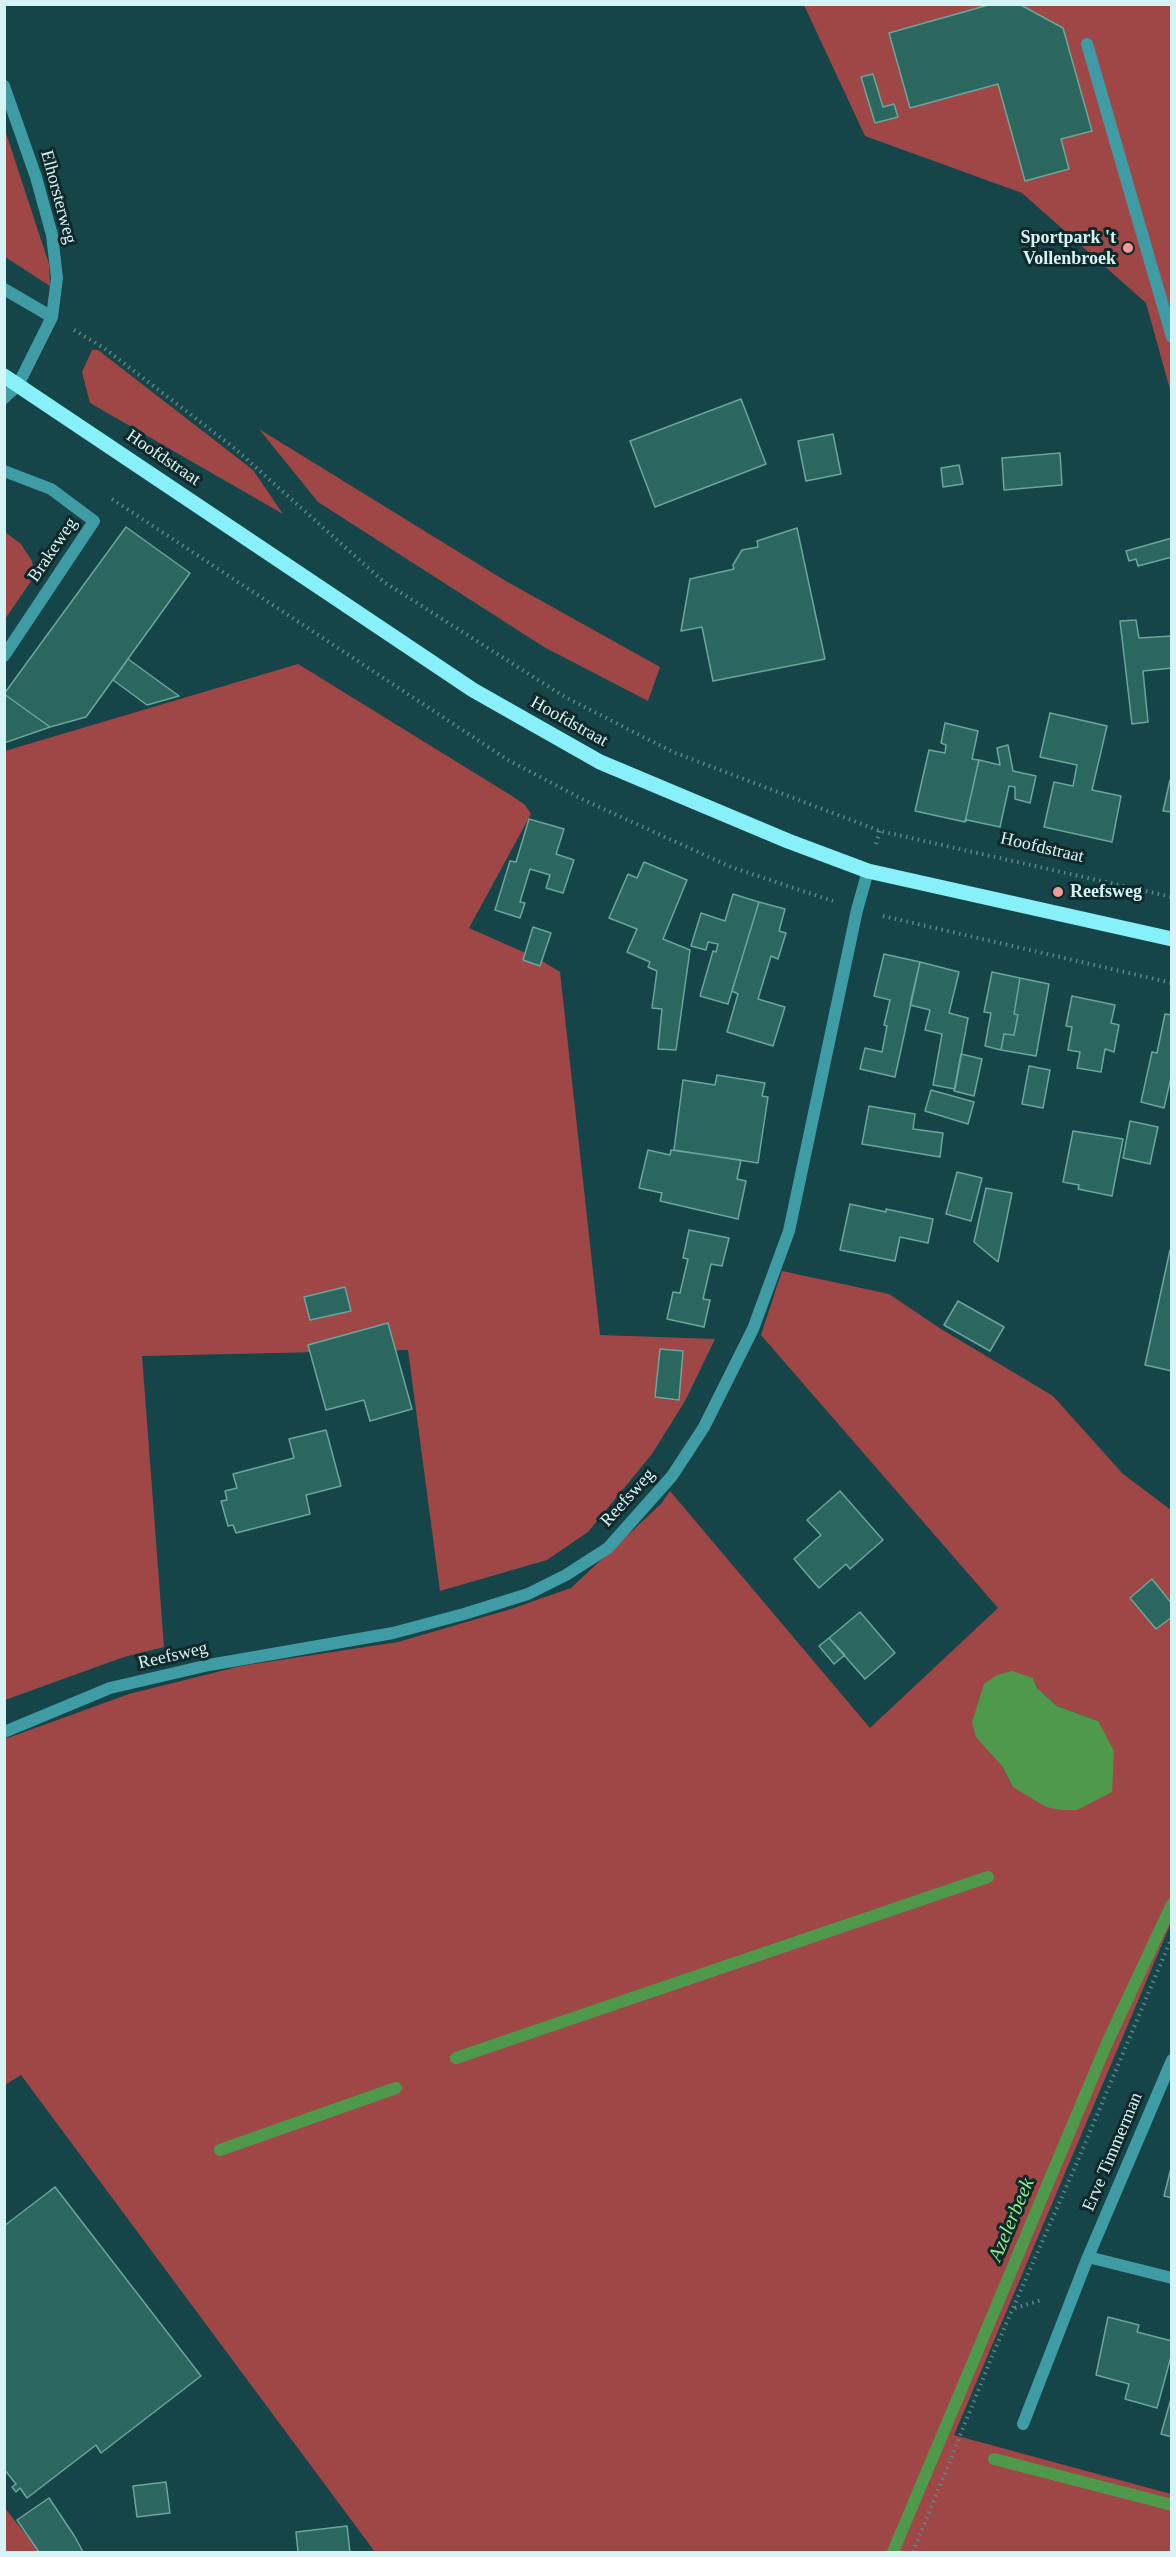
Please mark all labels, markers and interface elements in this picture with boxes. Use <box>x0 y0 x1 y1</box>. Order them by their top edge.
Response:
street label: Elhorsterweg <box>35 148 81 246</box>
place label: Sportpark 't Vollenbroek <box>1020 227 1116 270</box>
marker: Sportpark 't Vollenbroek <box>1121 241 1135 255</box>
street label: Hoofdstraat <box>122 425 204 491</box>
street label: Brakeweg <box>24 514 82 586</box>
street label: Hoofdstraat <box>527 692 611 752</box>
street label: Hoofdstraat <box>998 828 1086 868</box>
place label: Reefsweg <box>1070 881 1142 903</box>
marker: Reefsweg <box>1051 885 1065 899</box>
street label: Reefsweg <box>596 1464 660 1532</box>
street label: Reefsweg <box>136 1637 210 1675</box>
street label: Erve Timmerman <box>1078 2089 1148 2215</box>
water label: Azelerbeek <box>984 2175 1040 2265</box>

